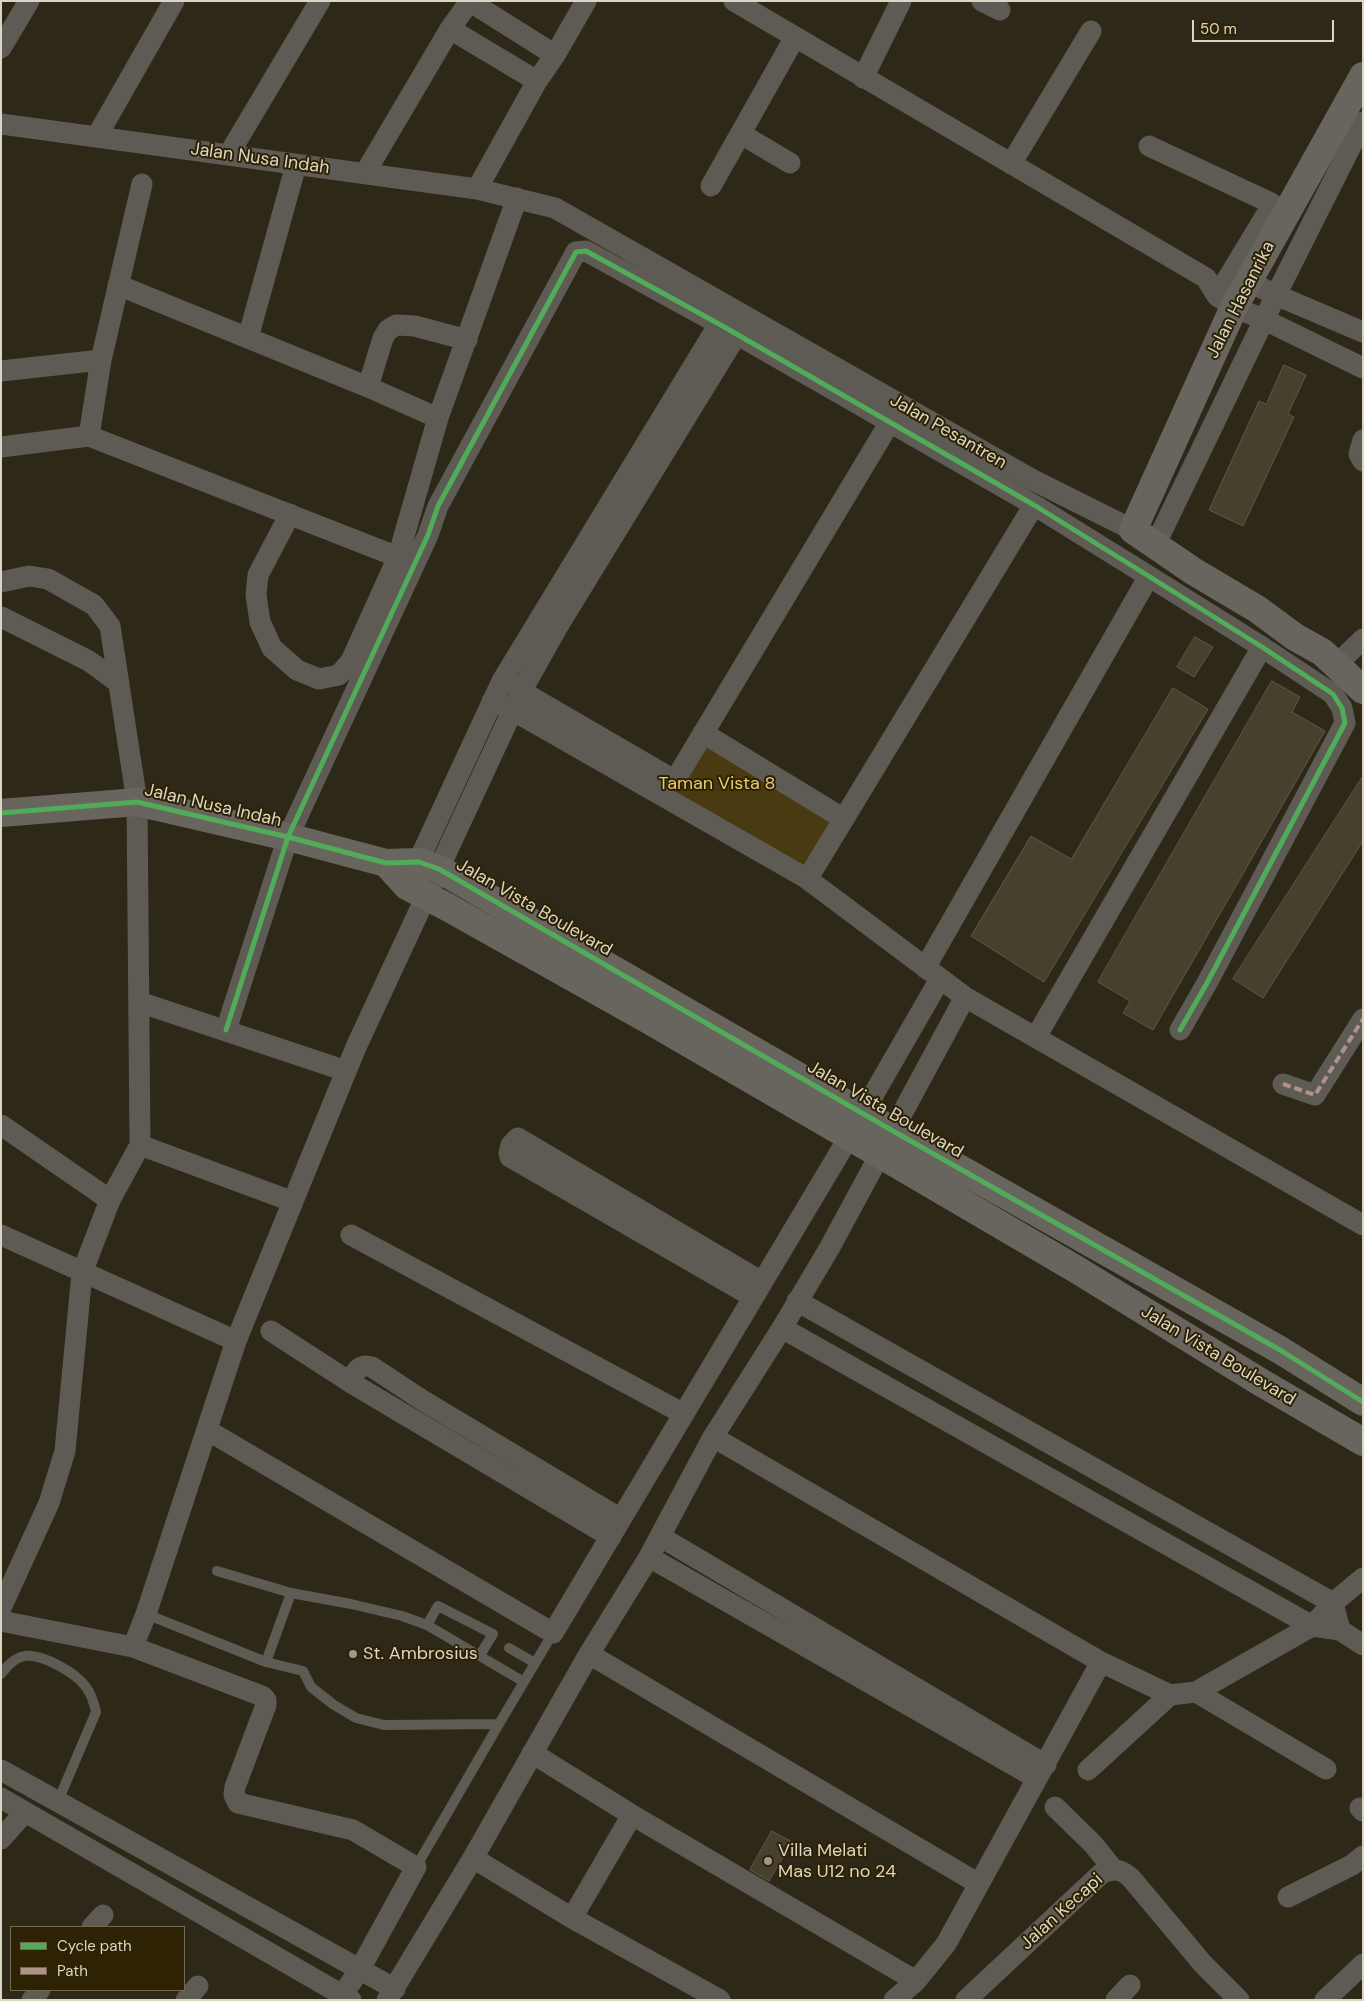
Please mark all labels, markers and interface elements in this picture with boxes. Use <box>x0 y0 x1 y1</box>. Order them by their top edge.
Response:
scale bar <box>1194 10 1336 42</box>
text: 50 m <box>1200 19 1237 39</box>
street label: Jalan Nusa Indah <box>189 139 331 179</box>
street label: Jalan Hasanrika <box>1202 238 1280 362</box>
street label: Jalan Pesantren <box>886 390 1010 474</box>
park label: Taman Vista 8 <box>658 773 776 795</box>
street label: Jalan Nusa Indah <box>142 780 284 832</box>
street label: Jalan Vista Boulevard <box>452 855 616 961</box>
street label: Jalan Vista Boulevard <box>803 1057 967 1163</box>
street label: Jalan Vista Boulevard <box>1137 1301 1299 1411</box>
place label: St. Ambrosius <box>363 1643 478 1665</box>
marker: St. Ambrosius <box>347 1648 359 1660</box>
place label: Villa Melati Mas U12 no 24 <box>778 1840 896 1882</box>
marker: Villa Melati Mas U12 no 24 <box>762 1855 774 1867</box>
street label: Jalan Kecapi <box>1016 1869 1108 1955</box>
legend <box>10 1926 185 1991</box>
text: Cycle path <box>57 1936 132 1956</box>
text: Path <box>57 1961 88 1981</box>

